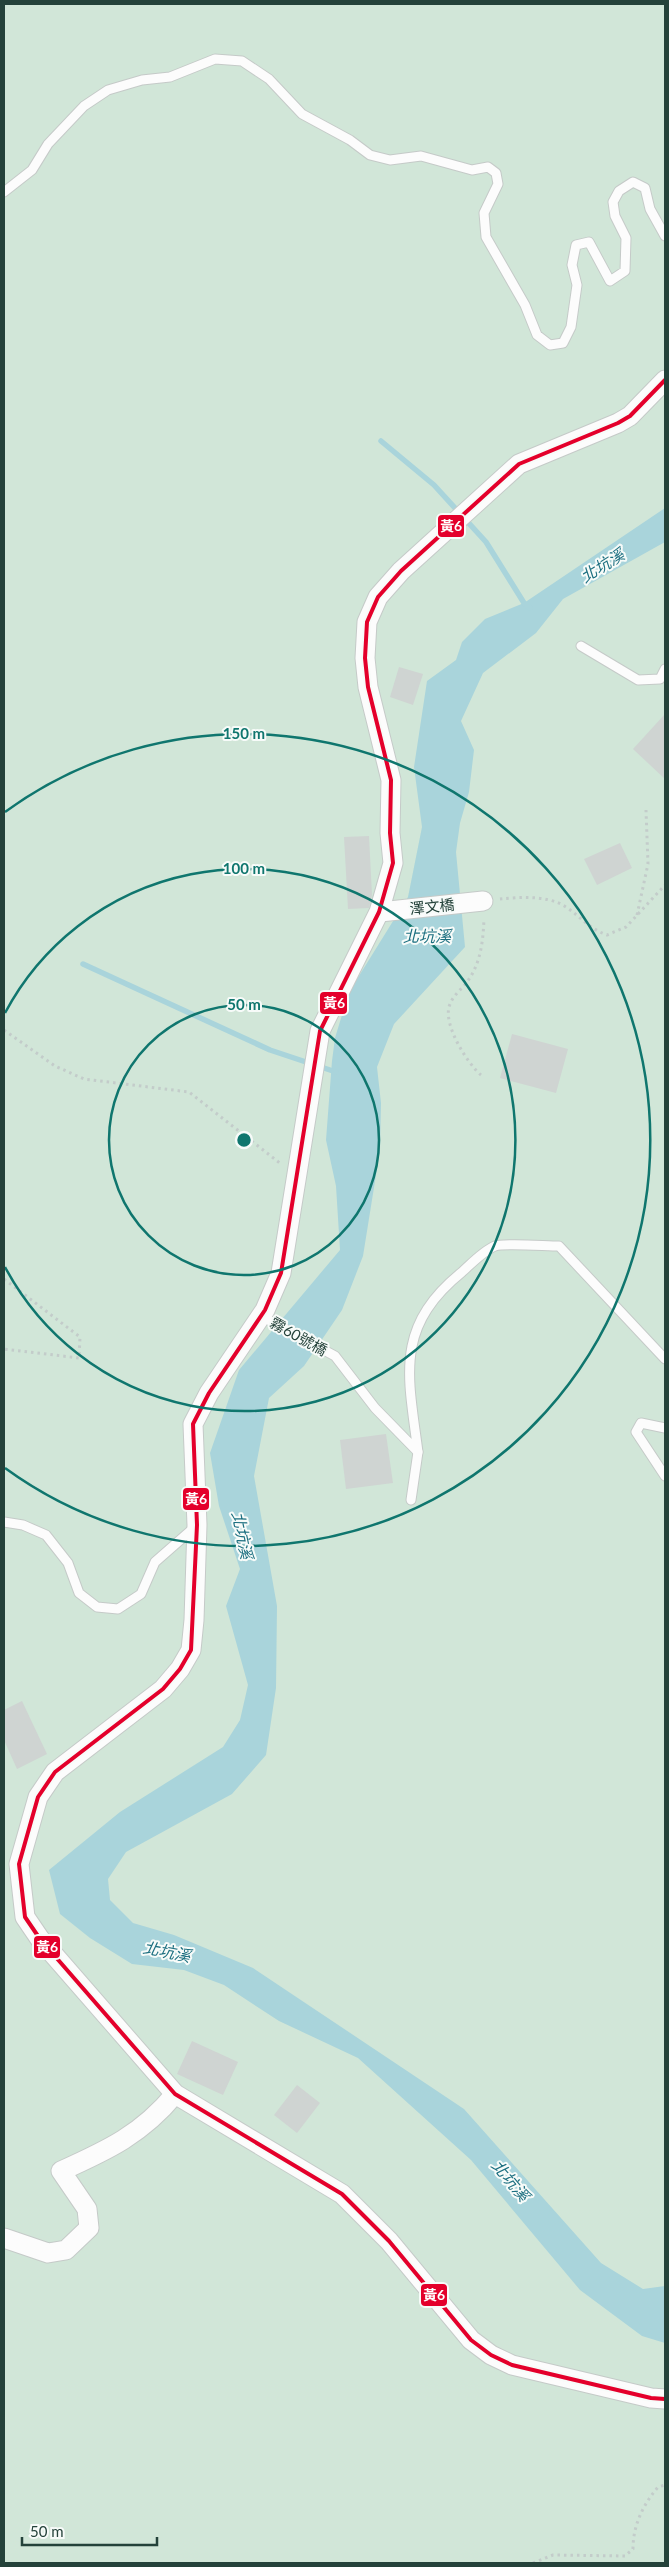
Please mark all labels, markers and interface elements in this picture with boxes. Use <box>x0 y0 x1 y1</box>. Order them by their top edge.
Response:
line badge: 黃6 <box>437 514 465 538</box>
text: 黃6 <box>440 517 462 534</box>
water label: 北坑溪 <box>577 543 629 586</box>
text: 150 m <box>223 724 265 742</box>
text: 100 m <box>223 859 265 877</box>
street label: 澤文橋 <box>409 895 455 917</box>
water label: 北坑溪 <box>403 926 453 945</box>
line badge: 黃6 <box>319 991 348 1015</box>
text: 黃6 <box>323 994 345 1011</box>
text: 50 m <box>227 995 261 1013</box>
centre of rings <box>235 1131 253 1149</box>
street label: 霧60號橋 <box>267 1313 331 1359</box>
line badge: 黃6 <box>182 1487 210 1511</box>
text: 黃6 <box>185 1490 207 1507</box>
water label: 北坑溪 <box>229 1510 258 1562</box>
line badge: 黃6 <box>33 1935 61 1959</box>
water label: 北坑溪 <box>142 1937 194 1965</box>
text: 黃6 <box>36 1938 58 1955</box>
water label: 北坑溪 <box>488 2156 535 2206</box>
line badge: 黃6 <box>420 2283 448 2307</box>
text: 黃6 <box>423 2286 445 2303</box>
scale bar <box>22 2514 158 2546</box>
text: 50 m <box>30 2522 64 2540</box>

